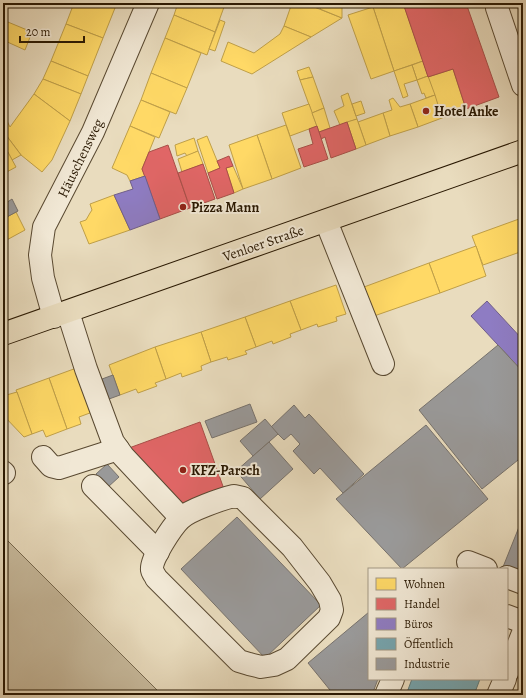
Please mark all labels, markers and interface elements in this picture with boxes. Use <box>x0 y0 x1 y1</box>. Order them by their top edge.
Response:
scale bar <box>20 18 84 44</box>
text: 20 m <box>26 24 50 40</box>
place label: Hotel Anke <box>434 102 499 121</box>
marker: Hotel Anke <box>421 106 431 116</box>
street label: Häuschensweg <box>53 116 108 201</box>
place label: Pizza Mann <box>191 198 259 217</box>
marker: Pizza Mann <box>178 202 188 212</box>
street label: Venloer Straße <box>219 221 306 267</box>
place label: KFZ-Parsch <box>191 461 260 480</box>
marker: KFZ-Parsch <box>178 465 188 475</box>
legend <box>368 568 508 680</box>
text: Wohnen <box>403 576 446 592</box>
text: Handel <box>404 596 440 612</box>
text: Büros <box>404 616 433 632</box>
text: Öffentlich <box>404 636 454 652</box>
text: Industrie <box>404 656 450 672</box>

